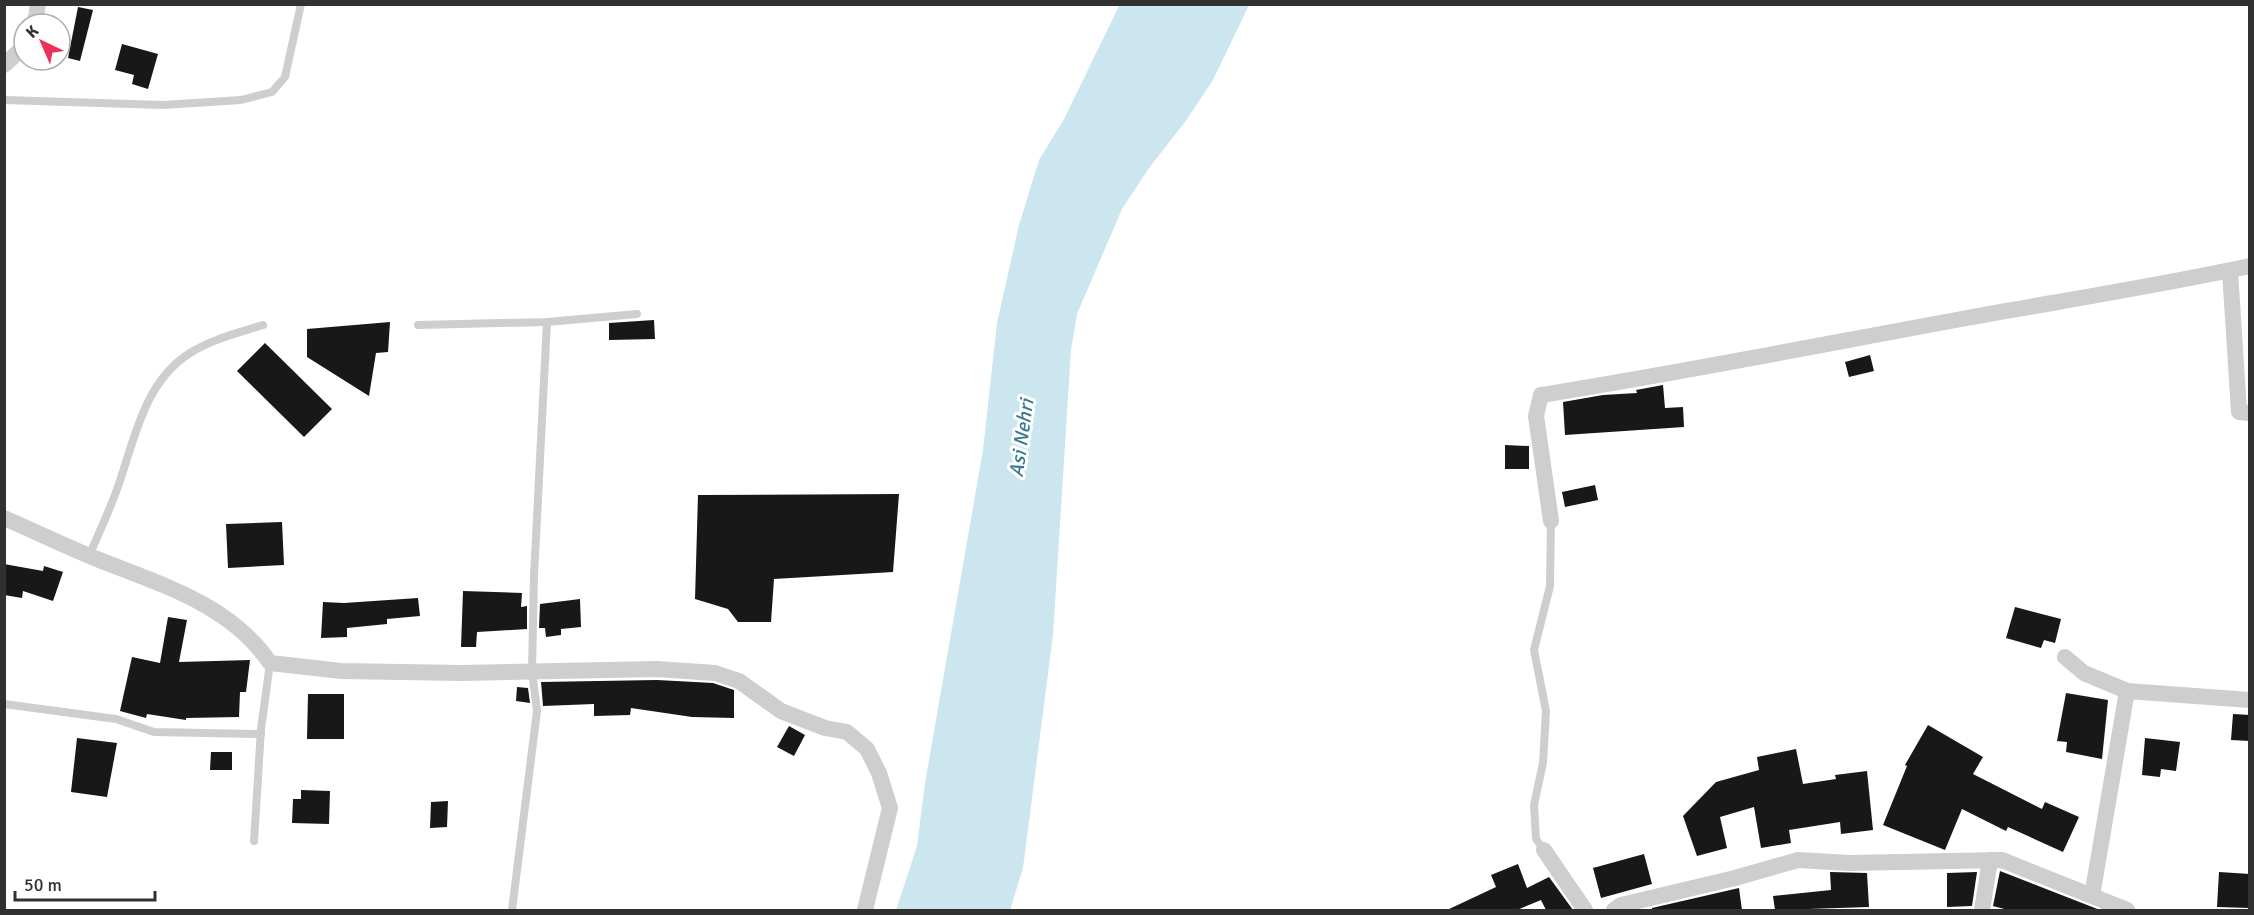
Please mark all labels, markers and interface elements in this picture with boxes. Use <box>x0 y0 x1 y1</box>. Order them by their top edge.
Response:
north arrow <box>12 12 72 72</box>
text: K <box>22 21 43 43</box>
water label: Asi Nehri <box>1004 396 1040 479</box>
scale bar <box>15 864 154 902</box>
text: 50 m <box>24 874 62 896</box>

